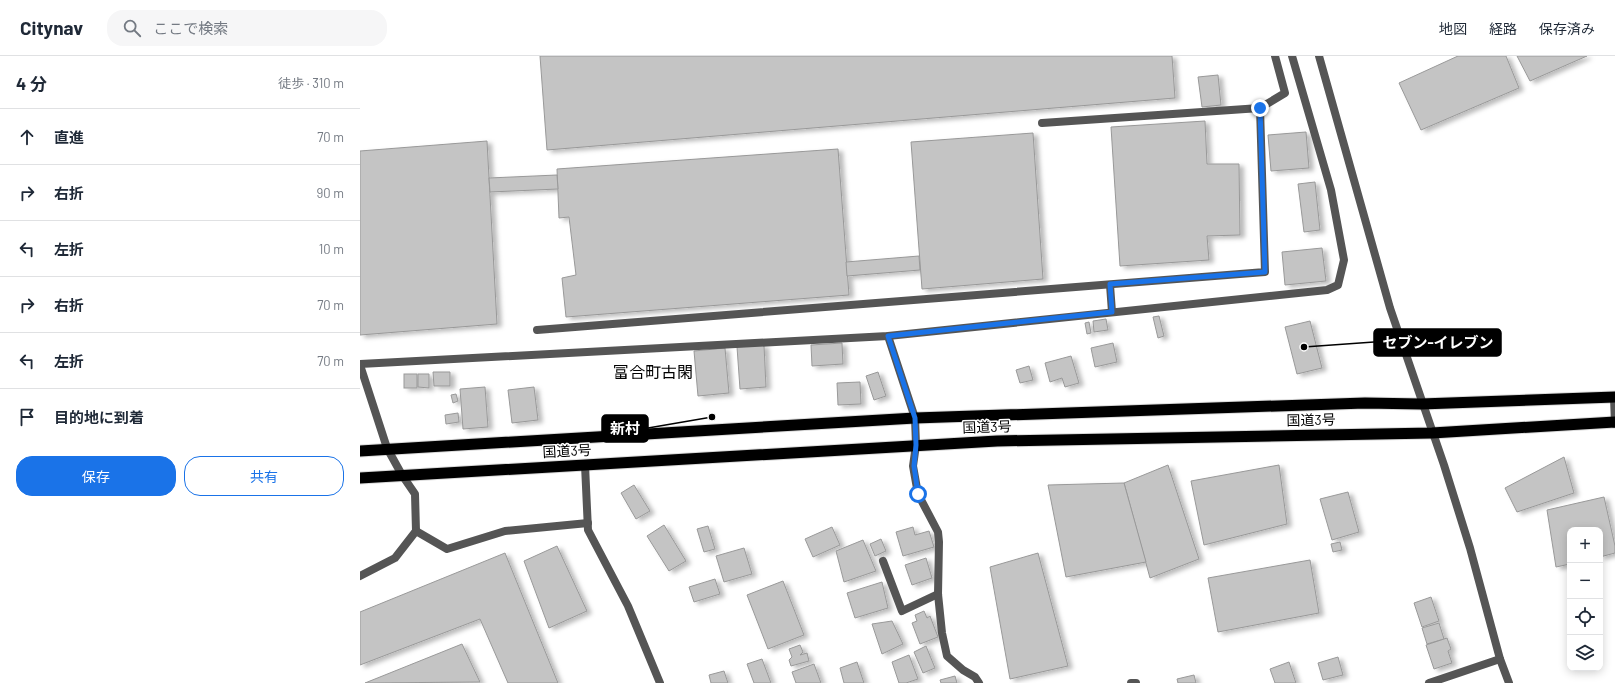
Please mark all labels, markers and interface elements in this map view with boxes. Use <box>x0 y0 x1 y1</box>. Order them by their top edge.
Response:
search box <box>107 10 387 46</box>
text: Citynav <box>20 16 83 39</box>
icon: search <box>121 17 143 39</box>
text: ここで検索 <box>153 19 228 37</box>
text: 地図 <box>1439 20 1467 37</box>
text: 経路 <box>1489 20 1517 37</box>
text: 保存済み <box>1539 20 1595 37</box>
text: 4 分 <box>16 73 47 93</box>
text: 徒歩 · 310 m <box>278 75 344 91</box>
route end <box>1251 99 1269 117</box>
icon: ahead <box>16 126 38 148</box>
text: 直進 <box>54 128 84 146</box>
text: 70 m <box>317 129 344 145</box>
icon: right <box>16 182 38 204</box>
text: 右折 <box>54 184 84 202</box>
text: 90 m <box>317 185 344 201</box>
icon: left <box>16 238 38 260</box>
text: 左折 <box>54 240 84 258</box>
text: 10 m <box>319 241 344 257</box>
icon: right <box>16 294 38 316</box>
text: 右折 <box>54 296 84 314</box>
text: 70 m <box>317 297 344 313</box>
callout: セブン-イレブン <box>1374 329 1501 356</box>
text: セブン-イレブン <box>1382 333 1494 351</box>
icon: left <box>16 350 38 372</box>
text: 左折 <box>54 352 84 370</box>
text: 70 m <box>317 353 344 369</box>
district label: 富合町古閑 <box>613 362 693 381</box>
icon: arrive <box>16 406 38 428</box>
text: 目的地に到着 <box>54 408 144 426</box>
street label: 国道3号 <box>1286 411 1336 428</box>
callout: 新村 <box>602 415 648 442</box>
street label: 国道3号 <box>962 417 1012 436</box>
text: 新村 <box>610 419 640 437</box>
street label: 国道3号 <box>542 441 592 460</box>
button: 保存 <box>16 456 176 496</box>
button: 共有 <box>184 456 344 496</box>
route start <box>909 485 927 503</box>
map controls <box>1567 527 1603 671</box>
button: + <box>1567 527 1603 563</box>
button: − <box>1567 563 1603 599</box>
button: locate <box>1567 599 1603 635</box>
button: layers <box>1567 635 1603 671</box>

